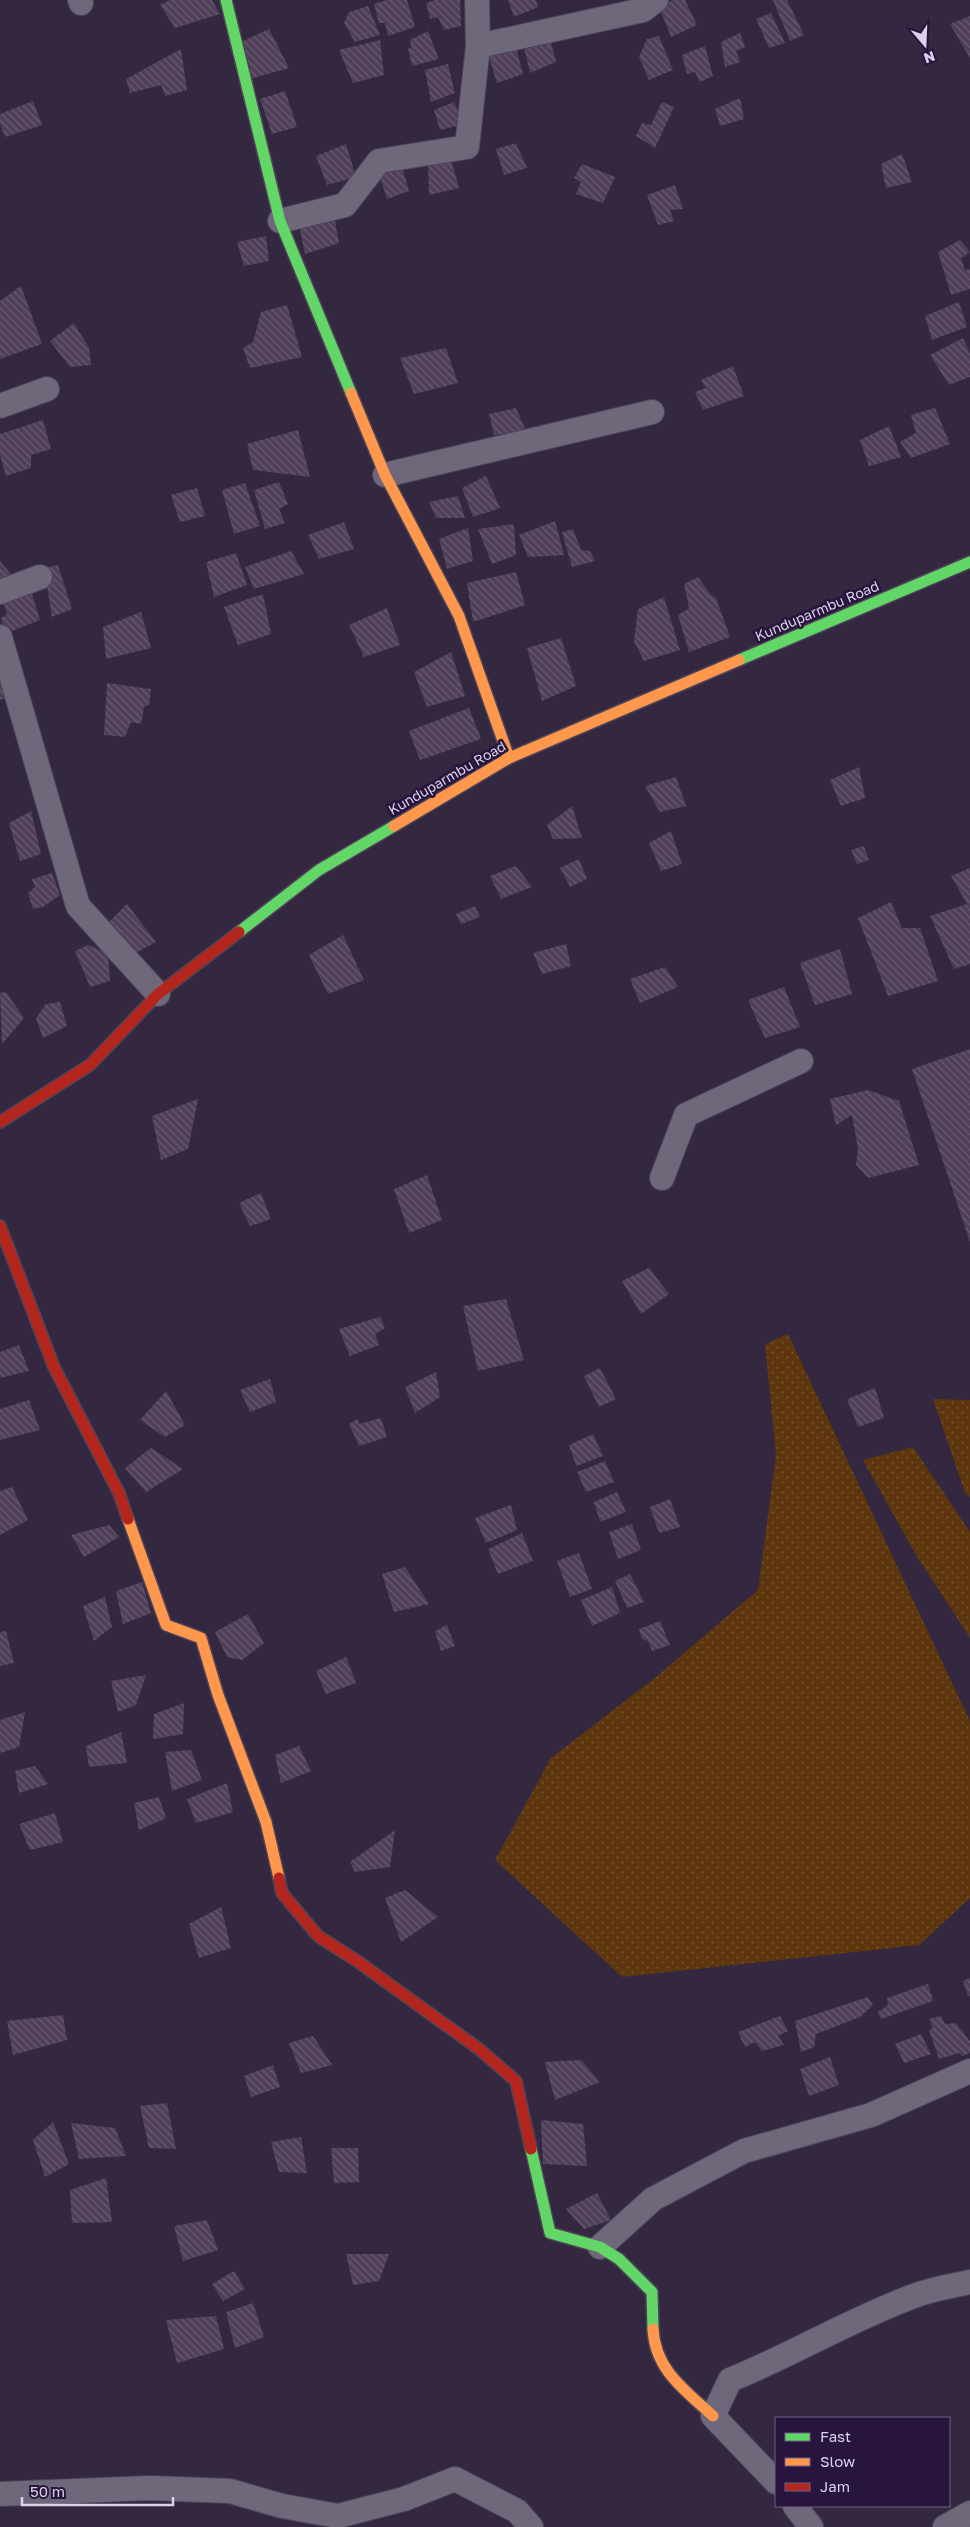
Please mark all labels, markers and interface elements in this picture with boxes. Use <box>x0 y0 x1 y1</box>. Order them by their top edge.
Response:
north arrow <box>900 20 950 70</box>
text: N <box>922 48 937 68</box>
street label: Kunduparmbu Road <box>752 577 881 644</box>
street label: Kunduparmbu Road <box>385 737 509 818</box>
legend <box>775 2417 950 2507</box>
text: Fast <box>820 2427 851 2445</box>
text: Slow <box>820 2452 855 2470</box>
scale bar <box>22 2474 174 2506</box>
text: Jam <box>820 2477 850 2495</box>
text: 50 m <box>30 2482 65 2500</box>

